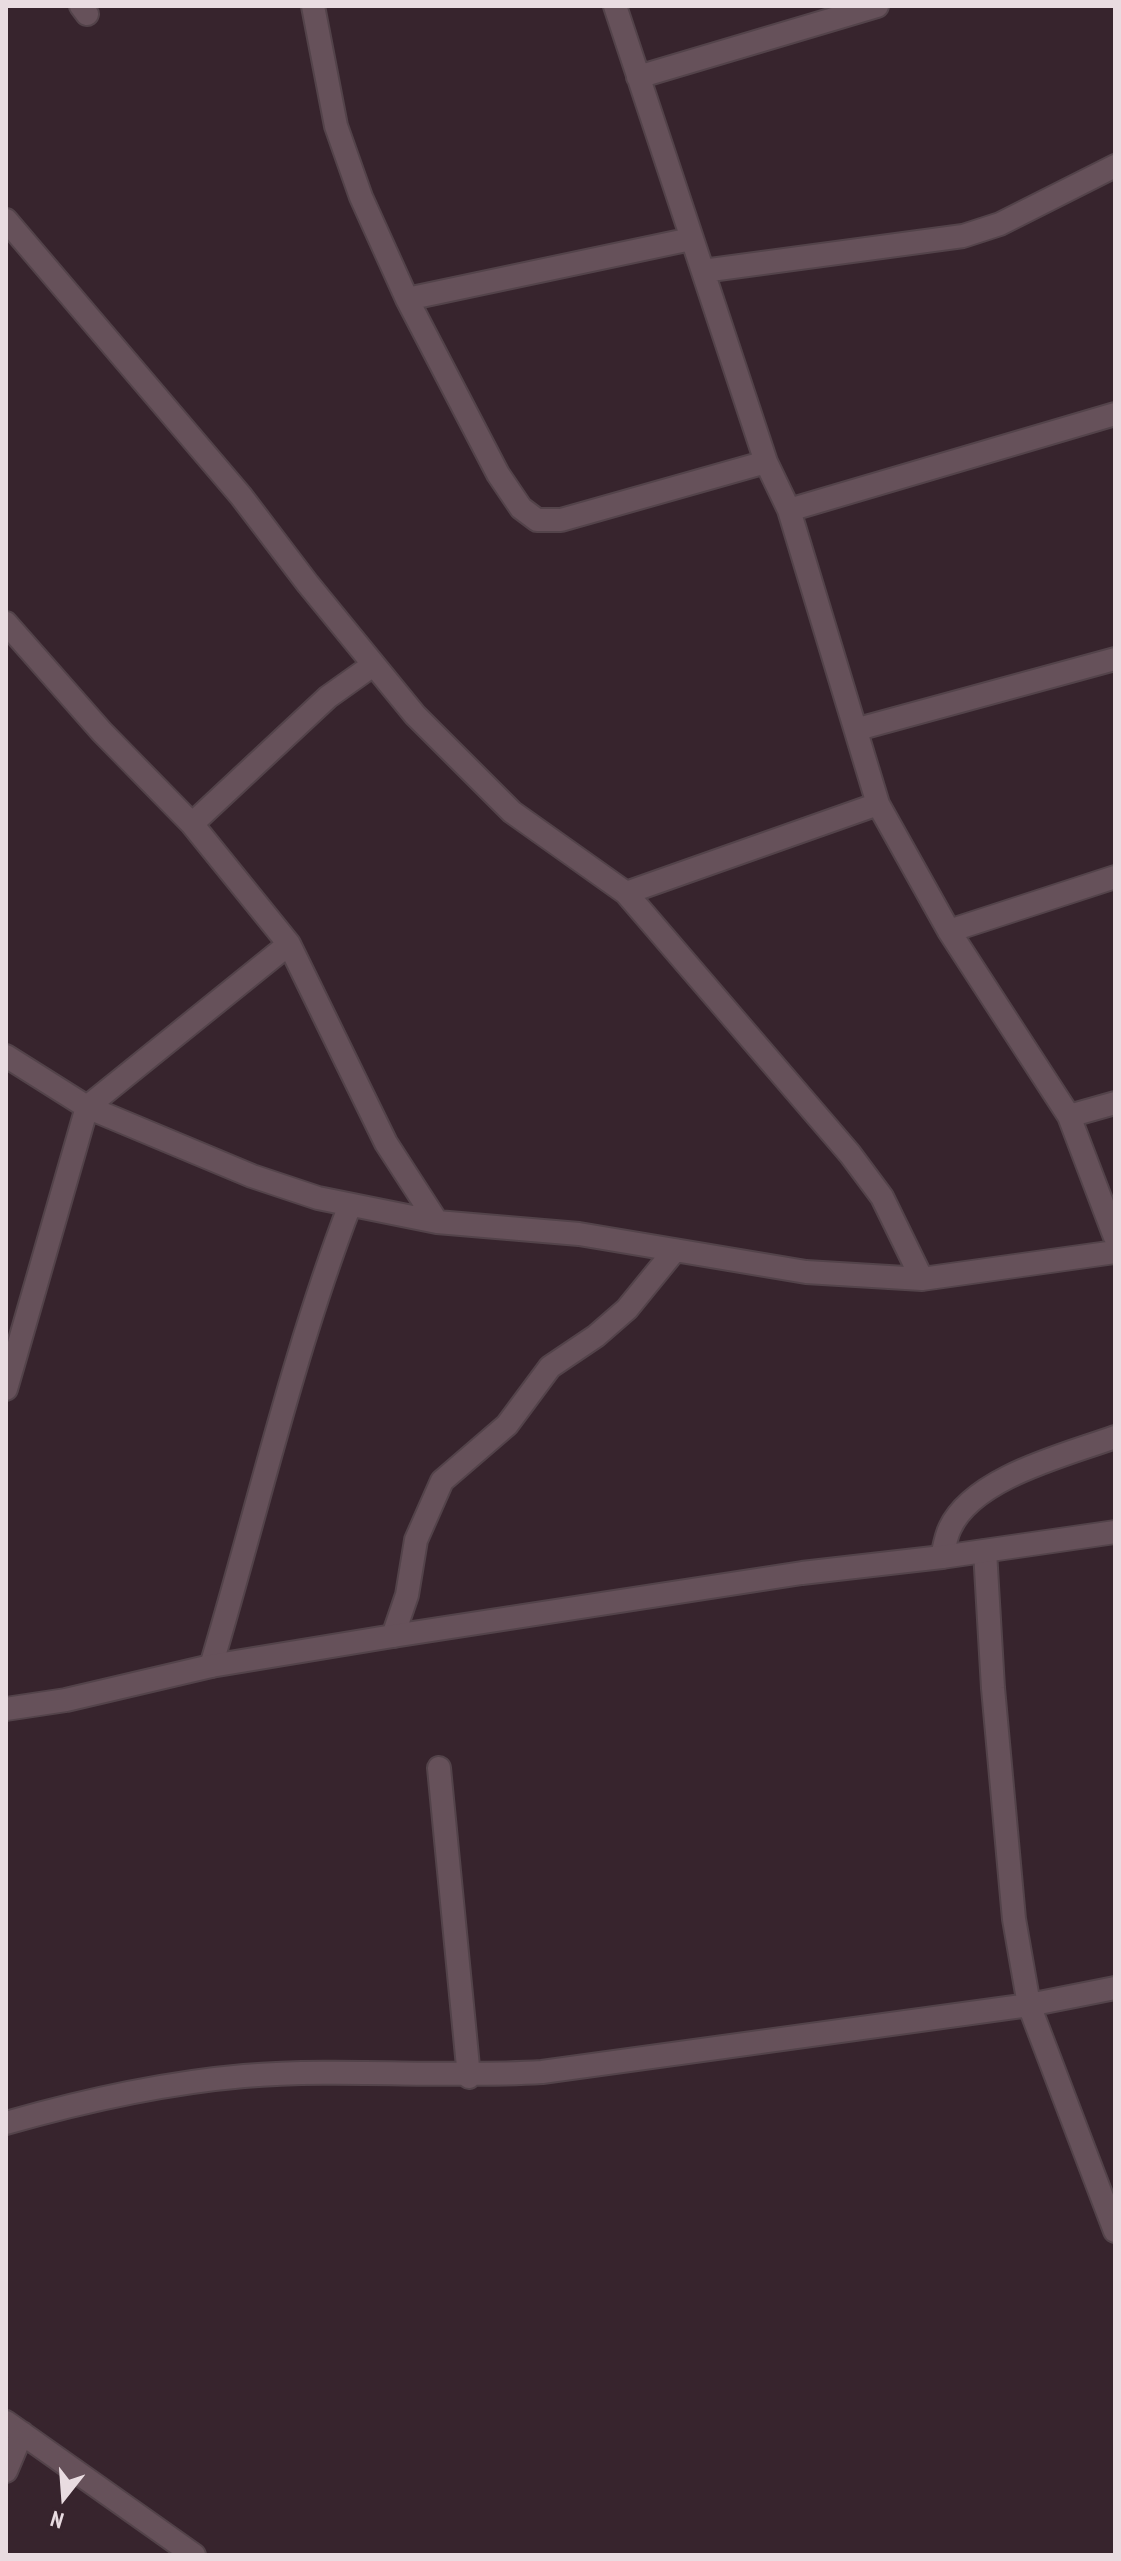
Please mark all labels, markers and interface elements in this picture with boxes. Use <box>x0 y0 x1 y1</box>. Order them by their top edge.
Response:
north arrow <box>24 2457 104 2537</box>
text: N <box>47 2505 67 2535</box>

